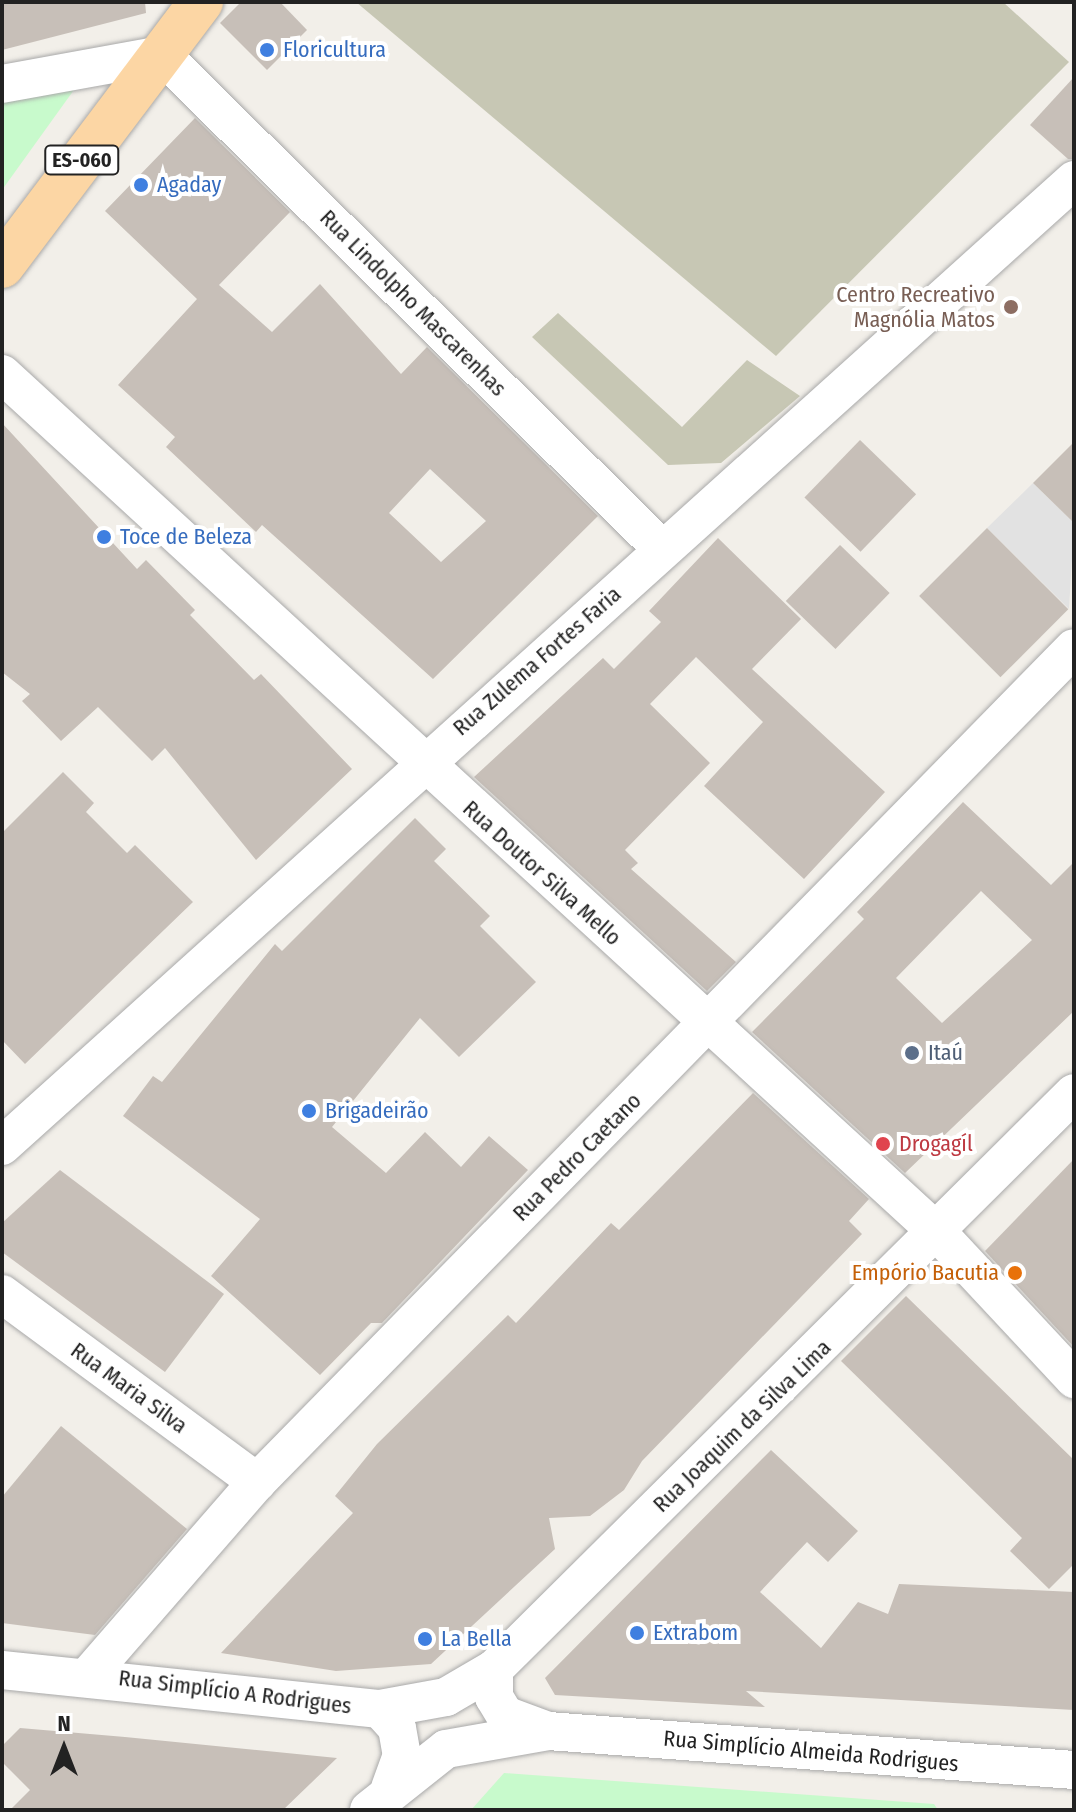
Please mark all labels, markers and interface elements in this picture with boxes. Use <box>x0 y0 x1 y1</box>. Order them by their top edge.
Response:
place label: Floricultura <box>283 37 386 63</box>
marker: Floricultura <box>258 41 276 59</box>
road number: ES-060 <box>44 144 120 176</box>
place label: Agaday <box>157 172 221 198</box>
marker: Agaday <box>132 176 150 194</box>
street label: Rua Lindolpho Mascarenhas <box>314 204 512 402</box>
place label: Centro Recreativo Magnólia Matos <box>836 281 995 332</box>
marker: Centro Recreativo Magnólia Matos <box>1002 298 1020 316</box>
place label: Toce de Beleza <box>120 524 252 550</box>
marker: Toce de Beleza <box>95 528 113 546</box>
street label: Rua Zulema Fortes Faria <box>448 581 626 741</box>
street label: Rua Doutor Silva Mello <box>457 795 627 951</box>
place label: Itaú <box>928 1040 963 1066</box>
marker: Itaú <box>903 1044 921 1062</box>
street label: Rua Pedro Caetano <box>507 1087 647 1227</box>
place label: Brigadeirão <box>325 1098 429 1124</box>
marker: Brigadeirão <box>300 1102 318 1120</box>
place label: Drogagíl <box>899 1131 973 1157</box>
marker: Drogagíl <box>874 1135 892 1153</box>
place label: Empório Bacutia <box>852 1260 999 1286</box>
marker: Empório Bacutia <box>1006 1264 1024 1282</box>
street label: Rua Joaquim da Silva Lima <box>648 1334 836 1518</box>
street label: Rua Maria Silva <box>66 1337 192 1439</box>
place label: Extrabom <box>653 1620 738 1646</box>
marker: Extrabom <box>628 1624 646 1642</box>
place label: La Bella <box>441 1626 512 1652</box>
marker: La Bella <box>416 1630 434 1648</box>
street label: Rua Simplício A Rodrigues <box>117 1665 353 1719</box>
north arrow <box>24 1708 104 1788</box>
text: N <box>57 1710 71 1737</box>
street label: Rua Simplício Almeida Rodrigues <box>662 1725 960 1777</box>

